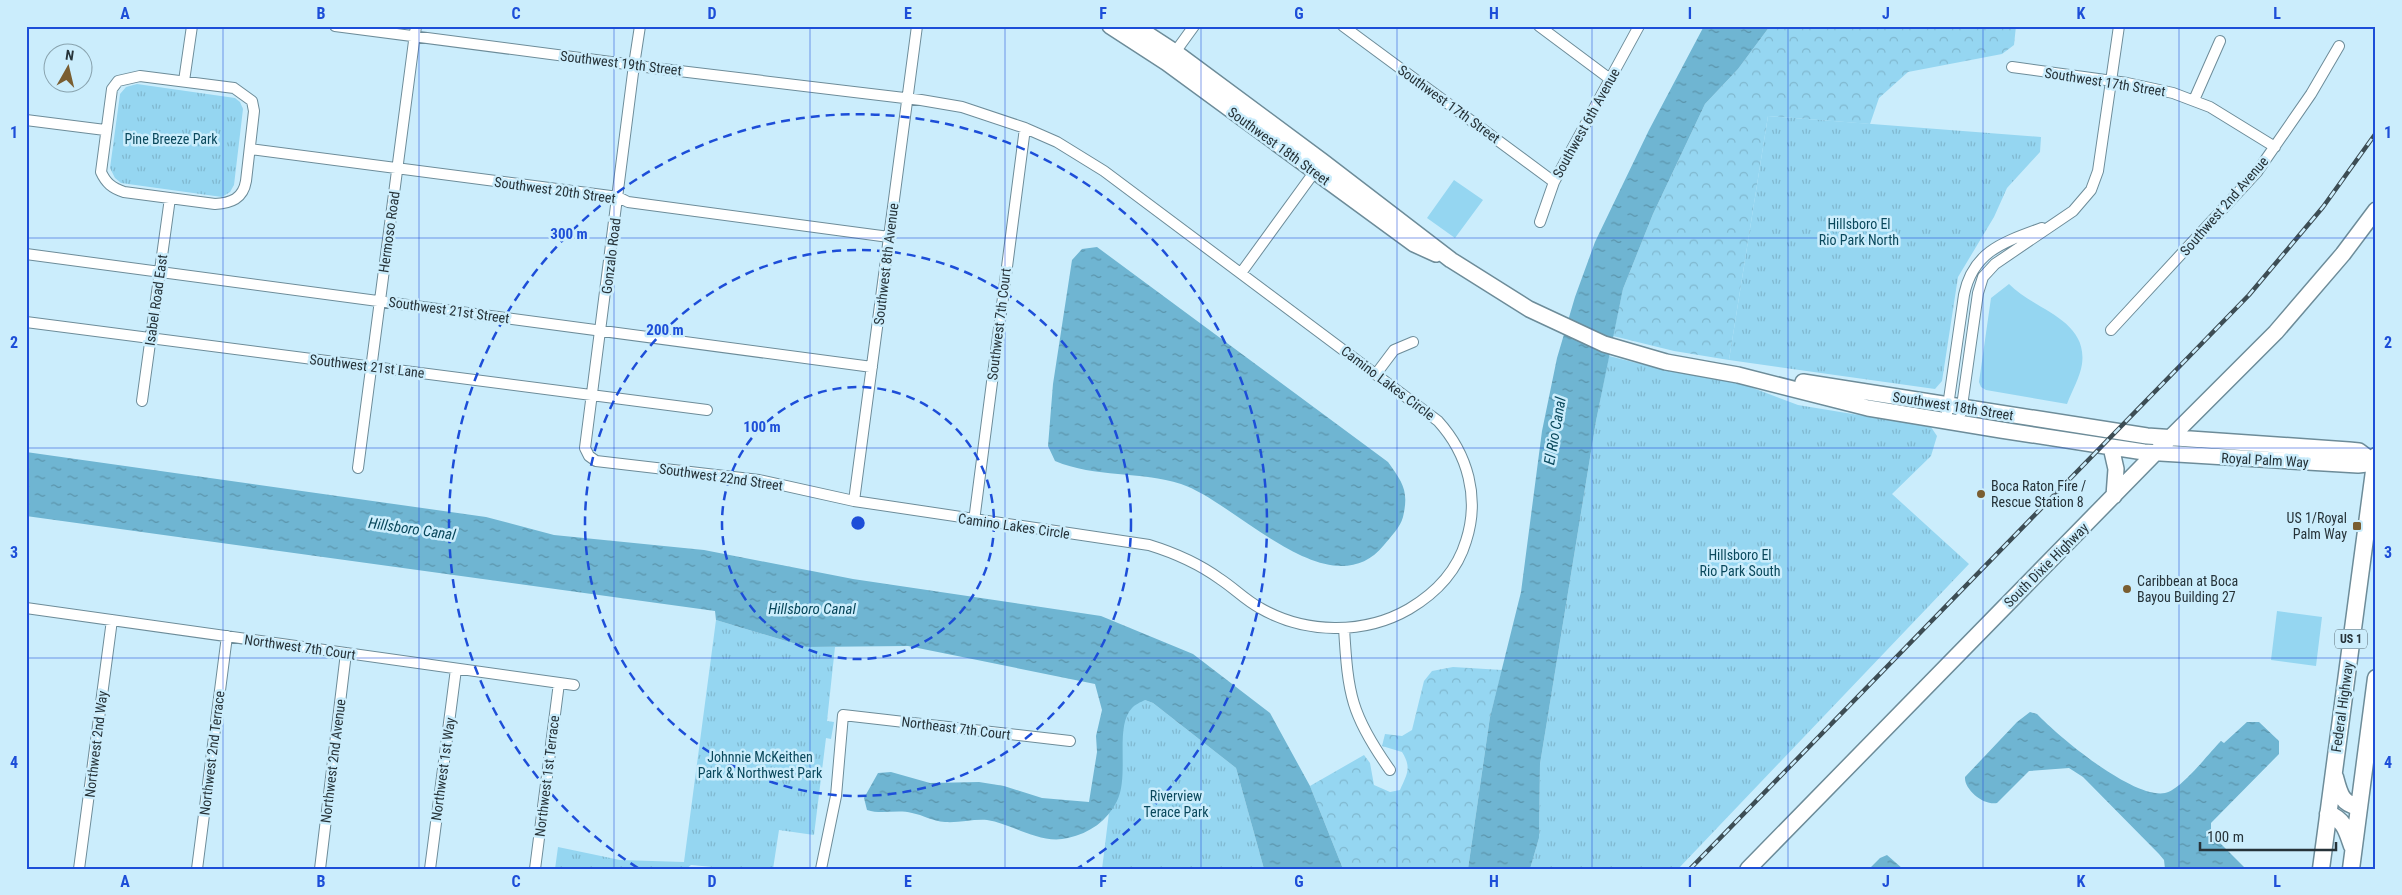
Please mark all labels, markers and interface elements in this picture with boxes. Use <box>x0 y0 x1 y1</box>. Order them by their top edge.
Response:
text: A <box>120 4 130 23</box>
text: B <box>317 4 326 23</box>
text: C <box>511 4 521 23</box>
text: D <box>707 4 717 23</box>
text: E <box>904 4 912 23</box>
text: F <box>1099 4 1107 23</box>
text: G <box>1294 4 1304 23</box>
text: H <box>1489 4 1499 23</box>
text: I <box>1688 4 1692 23</box>
text: J <box>1882 4 1890 23</box>
text: K <box>2077 4 2086 23</box>
text: L <box>2273 4 2281 23</box>
north arrow <box>42 42 92 92</box>
text: N <box>64 47 75 64</box>
street label: Southwest 19th Street <box>559 48 683 78</box>
street label: Southwest 17th Street <box>1395 62 1503 146</box>
street label: Southwest 6th Avenue <box>1549 65 1623 181</box>
street label: Southwest 17th Street <box>2043 65 2167 99</box>
street label: Southwest 18th Street <box>1225 104 1333 188</box>
text: 1 <box>10 123 18 142</box>
text: 1 <box>2384 123 2392 142</box>
park label: Pine Breeze Park <box>124 131 218 147</box>
street label: Southwest 2nd Avenue <box>2177 153 2271 259</box>
street label: Southwest 20th Street <box>493 174 617 206</box>
street label: Hermoso Road <box>375 190 403 274</box>
street label: Southwest 8th Avenue <box>871 202 901 326</box>
park label: Hillsboro El Rio Park North <box>1819 216 1899 248</box>
street label: Gonzalo Road <box>598 217 624 295</box>
text: 300 m <box>550 225 588 243</box>
street label: Isabel Road East <box>142 253 170 347</box>
street label: Southwest 7th Court <box>984 267 1014 381</box>
street label: Southwest 21st Street <box>388 294 510 326</box>
text: 200 m <box>646 321 684 339</box>
text: 2 <box>10 333 18 352</box>
text: 2 <box>2384 333 2392 352</box>
street label: Camino Lakes Circle <box>1338 343 1438 424</box>
street label: Southwest 21st Lane <box>309 351 426 381</box>
street label: Southwest 18th Street <box>1891 389 2015 423</box>
water label: El Rio Canal <box>1540 395 1570 466</box>
text: 100 m <box>743 418 781 436</box>
street label: Royal Palm Way <box>2221 450 2309 470</box>
street label: Southwest 22nd Street <box>658 460 784 494</box>
place label: Boca Raton Fire / Rescue Station 8 <box>1991 478 2086 510</box>
marker: Boca Raton Fire / Rescue Station 8 <box>1975 488 1987 500</box>
street label: Camino Lakes Circle <box>957 510 1071 542</box>
place label: US 1/Royal Palm Way <box>2287 510 2347 542</box>
water label: Hillsboro Canal <box>367 514 457 544</box>
centre of rings <box>849 514 867 532</box>
street label: South Dixie Highway <box>2001 519 2092 610</box>
marker: US 1/Royal Palm Way <box>2351 520 2363 532</box>
text: 3 <box>10 543 18 562</box>
text: 3 <box>2384 543 2392 562</box>
park label: Hillsboro El Rio Park South <box>1699 547 1781 579</box>
place label: Caribbean at Boca Bayou Building 27 <box>2137 573 2238 605</box>
marker: Caribbean at Boca Bayou Building 27 <box>2121 583 2133 595</box>
water label: Hillsboro Canal <box>768 600 857 618</box>
road number: US 1 <box>2335 630 2367 648</box>
street label: Northwest 7th Court <box>243 631 357 663</box>
street label: Federal Highway <box>2328 661 2356 753</box>
street label: Northwest 2nd Terrace <box>196 689 228 816</box>
street label: Northwest 2nd Way <box>82 690 111 798</box>
street label: Northwest 2nd Avenue <box>317 698 349 824</box>
street label: Northeast 7th Court <box>901 713 1011 743</box>
street label: Northwest 1st Terrace <box>532 714 562 838</box>
street label: Northwest 1st Way <box>428 716 458 822</box>
park label: Johnnie McKeithen Park & Northwest Park <box>698 749 823 781</box>
text: 4 <box>10 753 18 772</box>
text: 4 <box>2384 753 2392 772</box>
park label: Riverview Terace Park <box>1143 788 1209 820</box>
scale bar <box>2200 820 2336 852</box>
text: 100 m <box>2207 828 2244 846</box>
text: A <box>120 872 130 891</box>
text: B <box>317 872 326 891</box>
text: C <box>511 872 521 891</box>
text: D <box>707 872 717 891</box>
text: E <box>904 872 912 891</box>
text: F <box>1099 872 1107 891</box>
text: G <box>1294 872 1304 891</box>
text: H <box>1489 872 1499 891</box>
text: I <box>1688 872 1692 891</box>
text: J <box>1882 872 1890 891</box>
text: K <box>2077 872 2086 891</box>
text: L <box>2273 872 2281 891</box>

